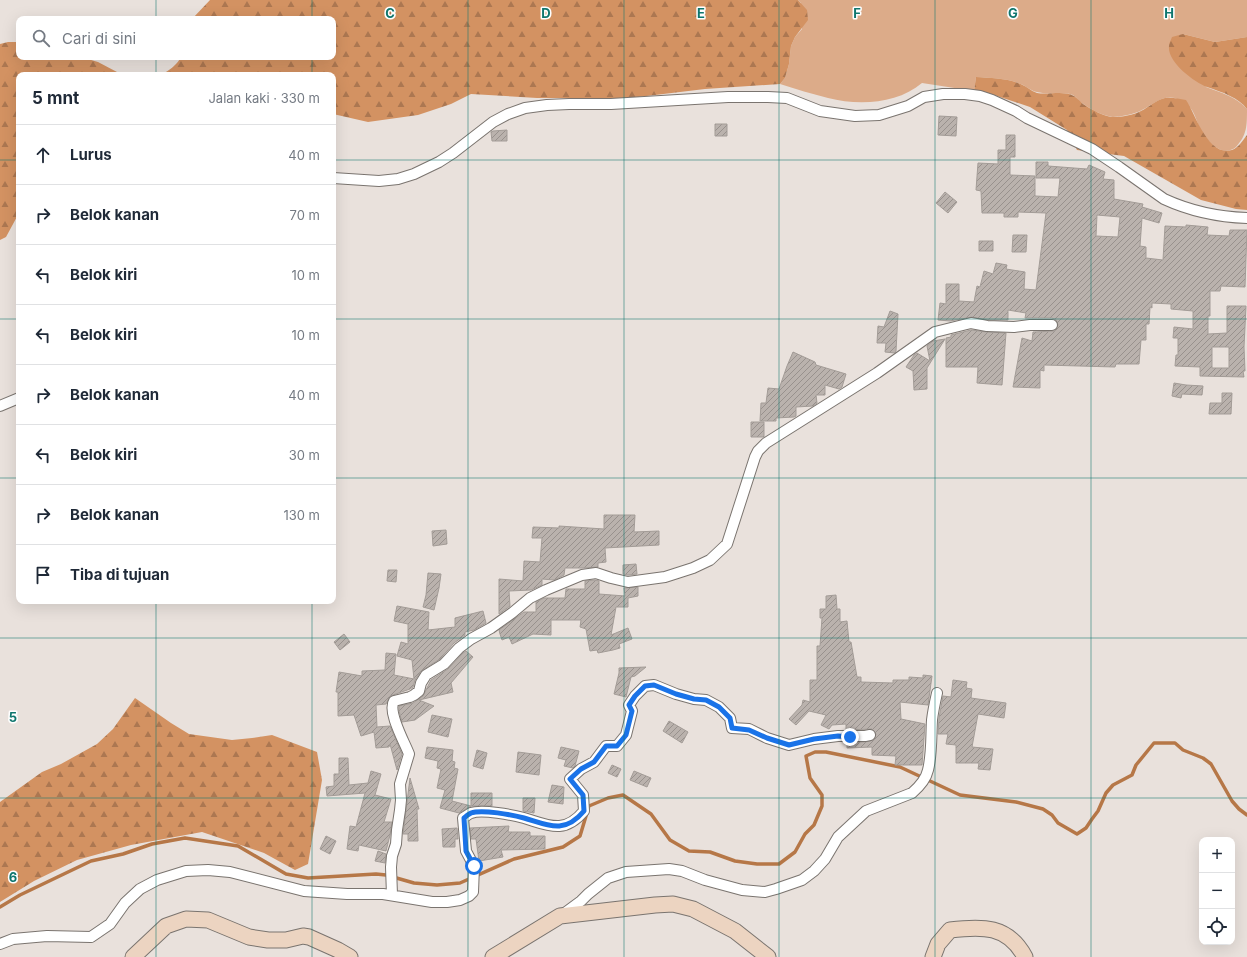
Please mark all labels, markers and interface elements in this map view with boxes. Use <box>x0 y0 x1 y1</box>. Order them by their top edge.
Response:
text: C <box>385 5 395 21</box>
text: D <box>541 5 551 21</box>
text: E <box>697 5 705 21</box>
text: F <box>853 5 861 21</box>
text: G <box>1008 5 1018 21</box>
text: H <box>1164 5 1174 21</box>
search box <box>16 16 336 60</box>
icon: search <box>30 27 52 49</box>
text: Cari di sini <box>62 29 136 48</box>
text: 5 mnt <box>32 88 79 108</box>
text: Jalan kaki · 330 m <box>208 90 320 106</box>
icon: ahead <box>32 144 54 166</box>
text: Lurus <box>70 145 112 164</box>
text: 40 m <box>288 147 320 163</box>
icon: right <box>32 204 54 226</box>
text: Belok kanan <box>70 205 159 224</box>
text: 70 m <box>290 207 320 223</box>
icon: left <box>32 264 54 286</box>
text: Belok kiri <box>70 265 137 284</box>
text: 10 m <box>291 267 320 283</box>
icon: left <box>32 324 54 346</box>
text: Belok kiri <box>70 325 137 344</box>
text: 10 m <box>291 327 320 343</box>
icon: right <box>32 384 54 406</box>
text: Belok kanan <box>70 385 159 404</box>
text: 40 m <box>288 387 320 403</box>
icon: left <box>32 444 54 466</box>
text: Belok kiri <box>70 445 137 464</box>
text: 30 m <box>289 447 320 463</box>
icon: right <box>32 504 54 526</box>
text: Belok kanan <box>70 505 159 524</box>
text: 130 m <box>283 507 320 523</box>
icon: arrive <box>32 564 54 586</box>
text: Tiba di tujuan <box>70 565 169 584</box>
text: 5 <box>9 709 17 725</box>
route end <box>841 728 859 746</box>
map controls <box>1199 837 1235 945</box>
button: + <box>1199 837 1235 873</box>
route start <box>465 857 483 875</box>
text: 6 <box>9 869 17 885</box>
button: − <box>1199 873 1235 909</box>
button: locate <box>1199 909 1235 945</box>

